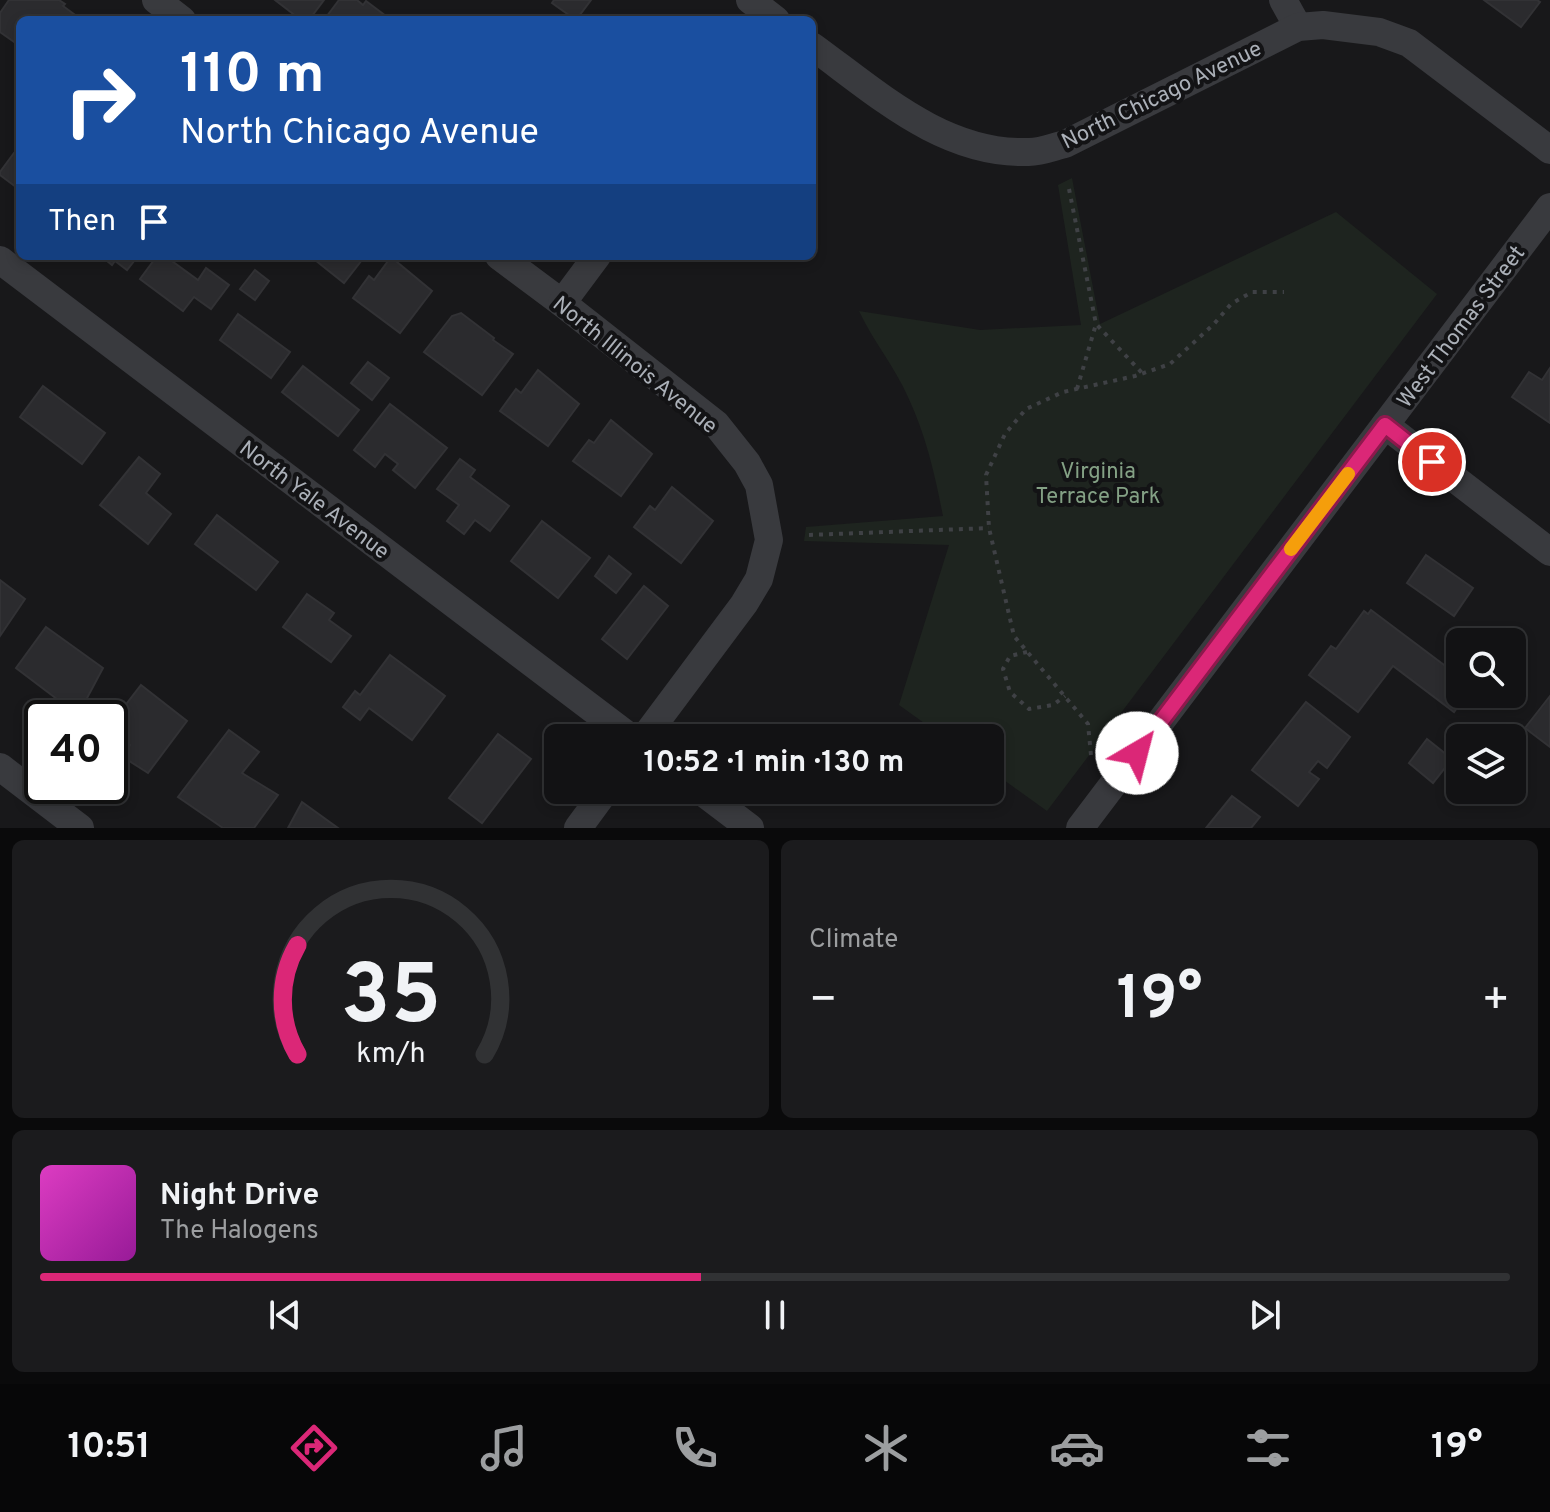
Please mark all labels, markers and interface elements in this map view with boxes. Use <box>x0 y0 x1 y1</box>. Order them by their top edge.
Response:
street label: North Chicago Avenue <box>1058 36 1267 156</box>
text: 110 m <box>180 42 325 112</box>
icon: right <box>48 48 152 152</box>
text: North Chicago Avenue <box>180 111 539 157</box>
icon: arrive <box>132 200 176 244</box>
text: Then <box>48 204 116 241</box>
street label: West Thomas Street <box>1392 241 1532 414</box>
street label: North Illinois Avenue <box>547 291 722 441</box>
pin <box>1398 428 1466 496</box>
street label: North Yale Avenue <box>233 436 394 566</box>
icon: arrive <box>1410 440 1454 484</box>
park label: Virginia Terrace Park <box>1036 459 1160 511</box>
map controls <box>1446 628 1526 804</box>
button: search <box>1446 628 1526 708</box>
speed limit sign: 40 <box>24 700 128 804</box>
position arrow <box>1095 711 1179 795</box>
button: layers <box>1446 724 1526 804</box>
text: 10:52 · 1 min · 130 m <box>644 745 904 782</box>
text: Climate <box>809 924 898 957</box>
text: 35 <box>340 948 441 1053</box>
text: 19° <box>1117 964 1202 1040</box>
text: − <box>809 974 837 1030</box>
text: + <box>1482 974 1510 1030</box>
text: km/h <box>356 1037 425 1073</box>
text: Night Drive <box>160 1178 319 1215</box>
text: The Halogens <box>160 1215 319 1248</box>
icon: previous <box>263 1293 307 1337</box>
icon: pause <box>753 1293 797 1337</box>
icon: next <box>1243 1293 1287 1337</box>
icon: directions <box>286 1420 342 1476</box>
icon: music <box>476 1420 532 1476</box>
icon: phone <box>667 1420 723 1476</box>
icon: climate <box>858 1420 914 1476</box>
icon: car <box>1049 1420 1105 1476</box>
icon: filters <box>1240 1420 1296 1476</box>
text: 10:51 <box>67 1425 151 1471</box>
text: 19° <box>1431 1425 1483 1471</box>

